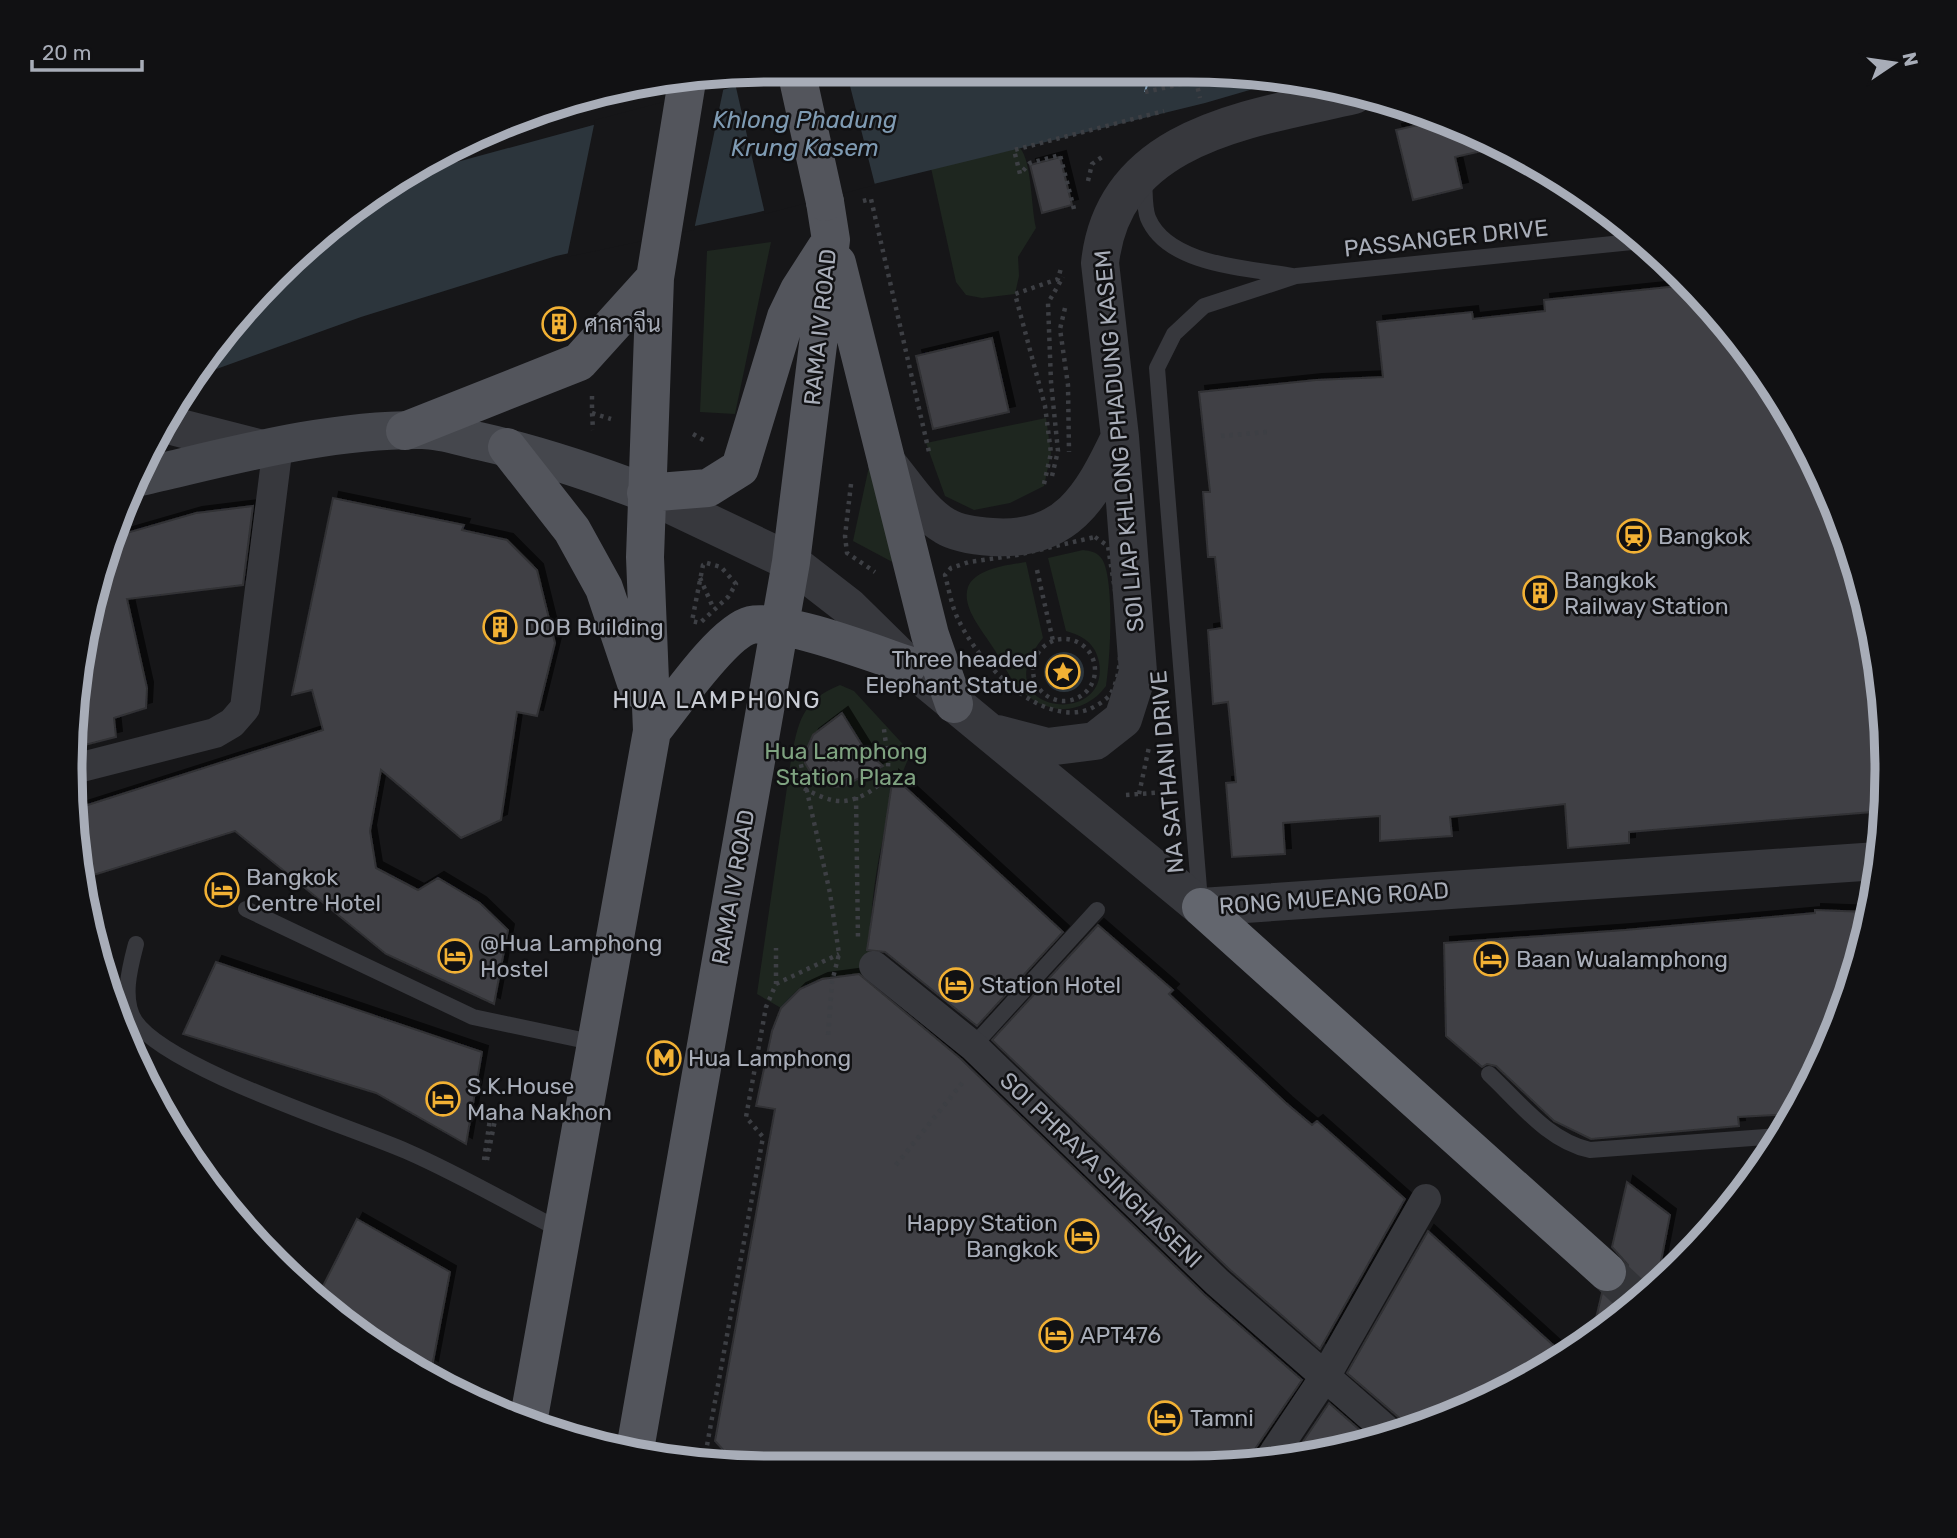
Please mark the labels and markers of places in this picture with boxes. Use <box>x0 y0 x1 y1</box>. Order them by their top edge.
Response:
building icon: ศาลาจีน <box>540 305 578 343</box>
place label: ศาลาจีน <box>584 309 661 338</box>
station icon: Bangkok <box>1615 517 1653 555</box>
place label: Bangkok <box>1658 522 1750 550</box>
place label: Bangkok Railway Station <box>1564 566 1729 620</box>
building icon: Bangkok Railway Station <box>1521 574 1559 612</box>
building icon: DOB Building <box>481 608 519 646</box>
place label: DOB Building <box>524 613 664 641</box>
place label: Three headed Elephant Statue <box>865 645 1038 699</box>
place icon: Three headed Elephant Statue <box>1044 653 1082 691</box>
place label: Bangkok Centre Hotel <box>246 863 381 917</box>
hotel icon: Bangkok Centre Hotel <box>203 871 241 909</box>
place label: @Hua Lamphong Hostel <box>480 929 662 983</box>
hotel icon: @Hua Lamphong Hostel <box>436 937 474 975</box>
hotel icon: Baan Wualamphong <box>1472 940 1510 978</box>
place label: Baan Wualamphong <box>1516 945 1728 973</box>
hotel icon: Station Hotel <box>937 966 975 1004</box>
place label: Station Hotel <box>981 971 1121 999</box>
metro station icon: Hua Lamphong <box>645 1039 683 1077</box>
place label: Hua Lamphong <box>688 1044 851 1072</box>
place label: S.K.House Maha Nakhon <box>467 1072 612 1126</box>
hotel icon: S.K.House Maha Nakhon <box>424 1080 462 1118</box>
place label: Happy Station Bangkok <box>907 1209 1058 1263</box>
hotel icon: Happy Station Bangkok <box>1063 1217 1101 1255</box>
hotel icon: APT476 <box>1037 1316 1075 1354</box>
place label: APT476 <box>1080 1321 1161 1349</box>
hotel icon: Tamni <box>1146 1399 1184 1437</box>
place label: Tamni <box>1190 1404 1254 1432</box>

